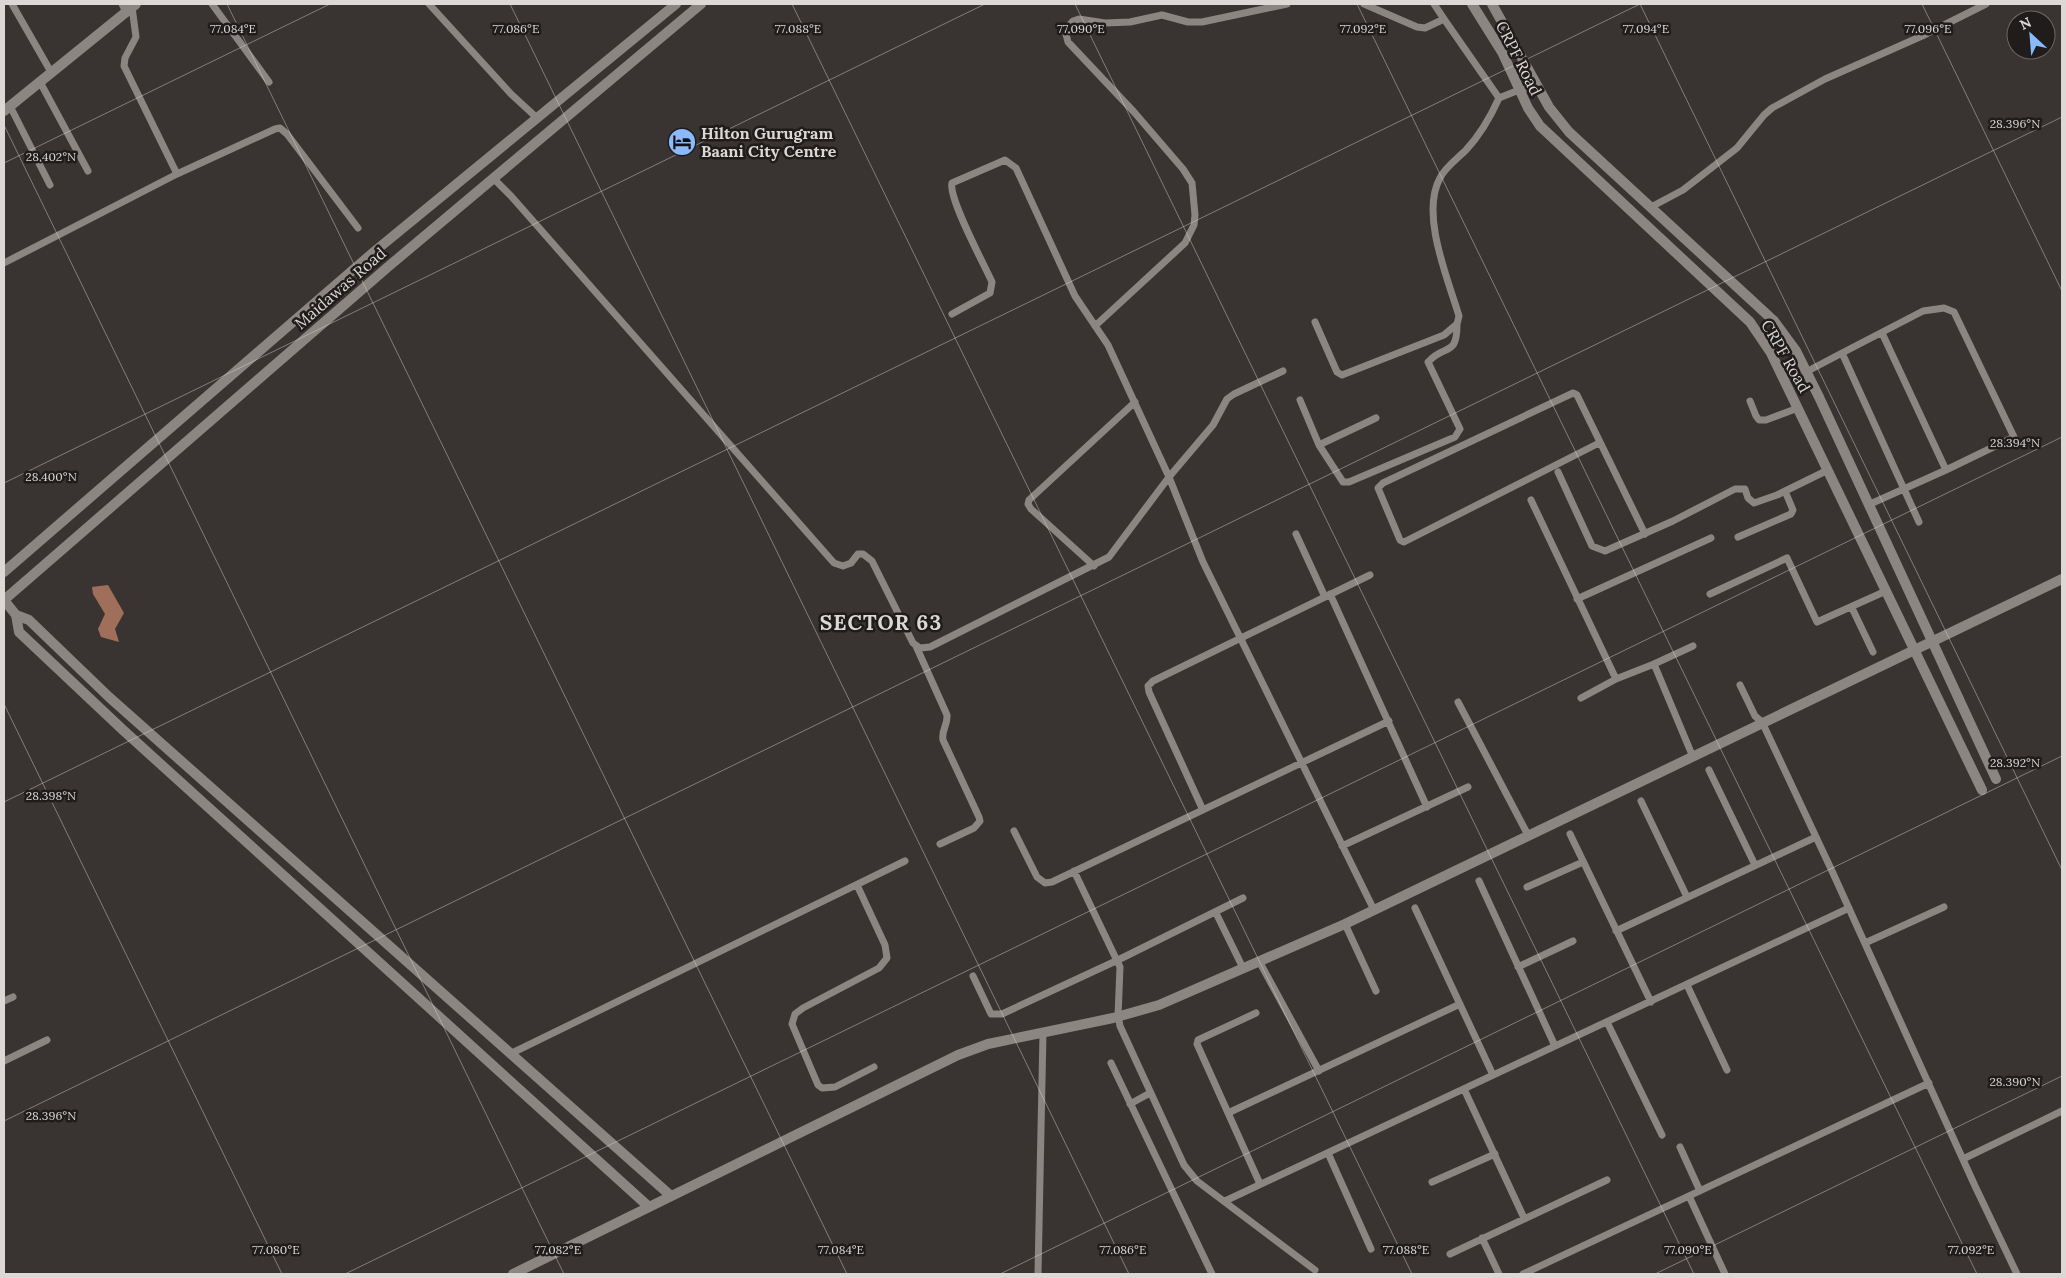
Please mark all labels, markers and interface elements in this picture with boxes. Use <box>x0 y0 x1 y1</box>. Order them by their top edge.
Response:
north arrow <box>2006 10 2056 60</box>
text: N <box>2016 13 2034 34</box>
street label: CRPF Road <box>1492 17 1546 99</box>
text: 77.084°E <box>210 21 256 36</box>
text: 77.086°E <box>493 21 539 36</box>
text: 77.088°E <box>775 21 821 36</box>
text: 77.090°E <box>1057 21 1105 36</box>
text: 77.092°E <box>1340 21 1386 36</box>
text: 77.094°E <box>1623 21 1669 36</box>
text: 77.096°E <box>1905 21 1951 36</box>
text: 28.396°N <box>1990 116 2040 131</box>
place label: Hilton Gurugram Baani City Centre <box>701 123 837 161</box>
hotel icon: Hilton Gurugram Baani City Centre <box>667 127 697 157</box>
text: 28.402°N <box>26 149 76 164</box>
street label: Maidawas Road <box>290 243 390 333</box>
street label: CRPF Road <box>1757 316 1815 396</box>
text: 28.394°N <box>1990 435 2040 450</box>
text: 28.400°N <box>25 469 77 484</box>
district label: SECTOR 63 <box>820 609 942 636</box>
text: 28.392°N <box>1990 755 2040 770</box>
text: 28.398°N <box>26 788 76 803</box>
text: 28.390°N <box>1989 1074 2041 1089</box>
text: 28.396°N <box>26 1108 76 1123</box>
text: 77.080°E <box>252 1242 300 1257</box>
text: 77.082°E <box>535 1242 581 1257</box>
text: 77.084°E <box>818 1242 864 1257</box>
text: 77.086°E <box>1100 1242 1146 1257</box>
text: 77.088°E <box>1383 1242 1429 1257</box>
text: 77.090°E <box>1664 1242 1712 1257</box>
text: 77.092°E <box>1948 1242 1994 1257</box>

